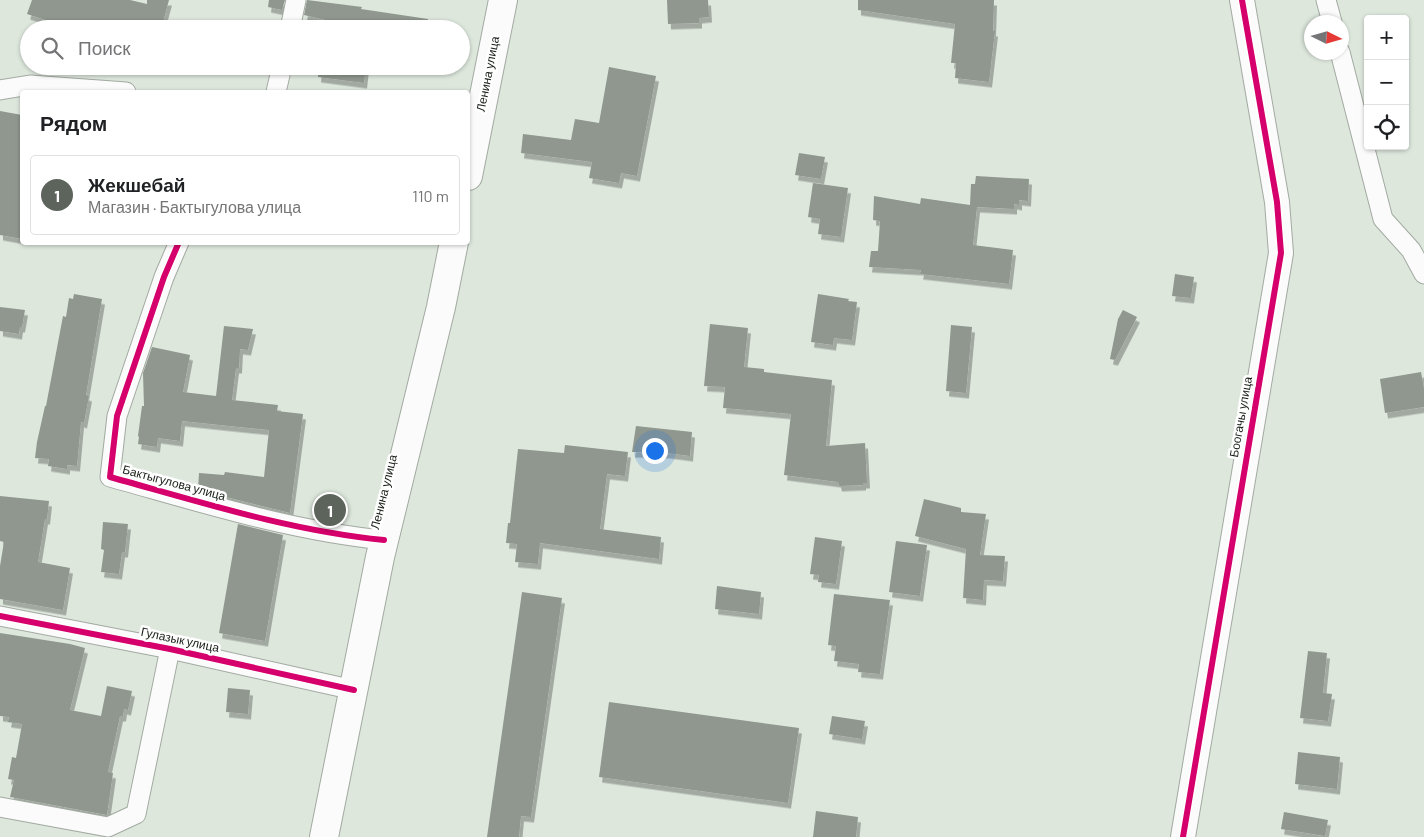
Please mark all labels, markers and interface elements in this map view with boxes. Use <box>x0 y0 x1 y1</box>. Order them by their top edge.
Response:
north arrow <box>1304 15 1349 60</box>
map controls <box>1364 15 1409 150</box>
button: + <box>1364 15 1409 60</box>
search box <box>20 20 470 75</box>
icon: search <box>38 34 66 62</box>
street label: Ленина улица <box>473 35 502 113</box>
text: Поиск <box>78 36 131 59</box>
button: − <box>1364 60 1409 105</box>
button: locate <box>1364 105 1409 150</box>
text: Рядом <box>40 110 107 135</box>
text: Жекшебай <box>88 173 185 196</box>
text: 1 <box>54 186 60 205</box>
text: 110 m <box>412 186 449 205</box>
text: Магазин · Бактыгулова улица <box>88 197 301 216</box>
street label: Боогачы улица <box>1226 375 1255 459</box>
your location <box>642 438 668 464</box>
street label: Ленина улица <box>367 453 400 531</box>
street label: Бактыгулова улица <box>121 462 228 504</box>
pin: 1 <box>314 491 346 529</box>
street label: Гулазык улица <box>140 624 221 655</box>

